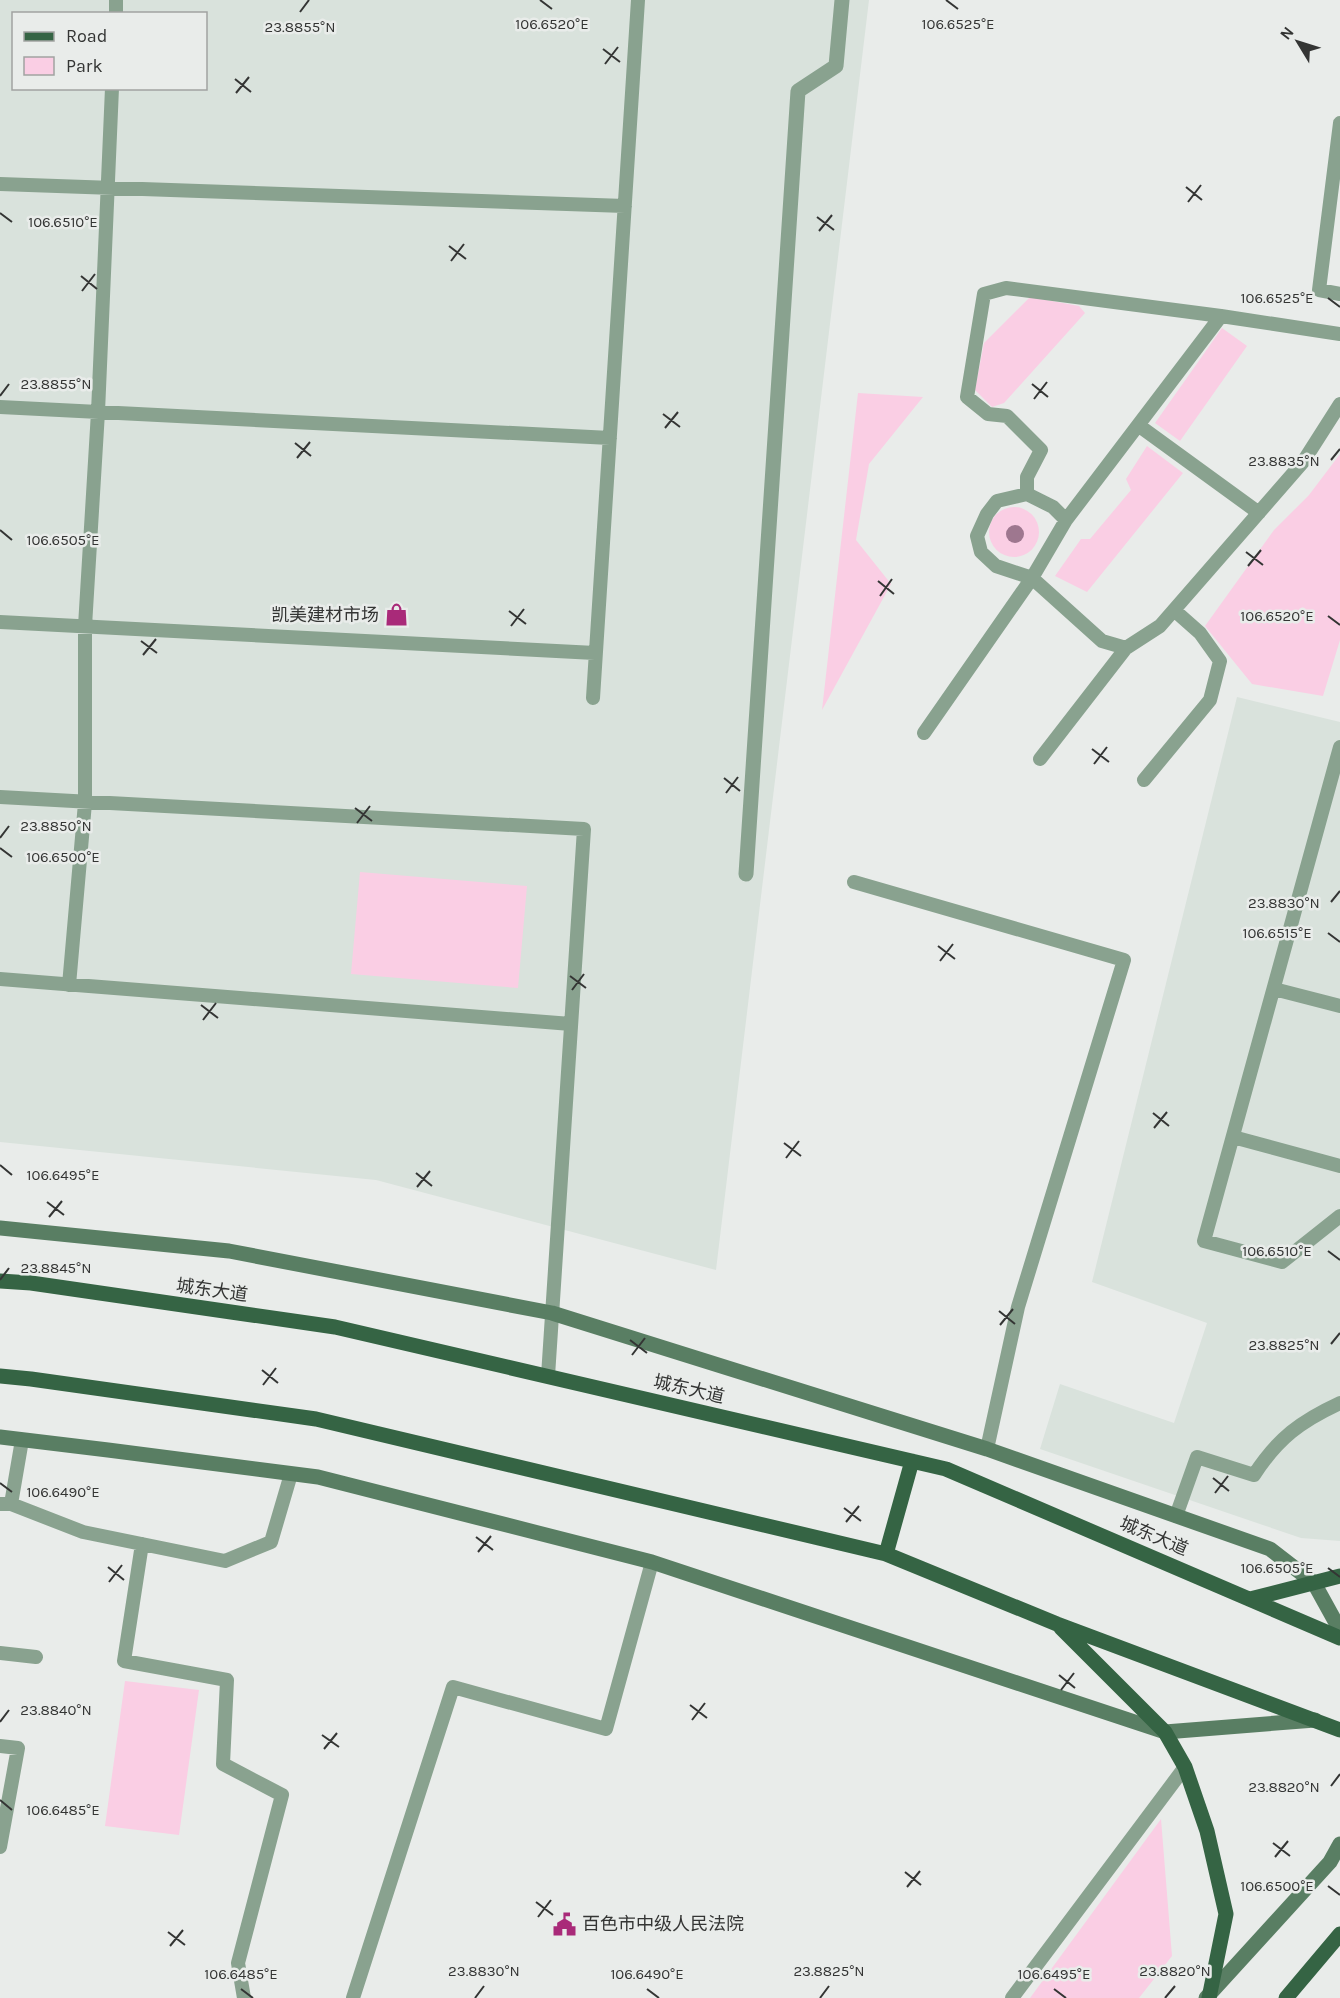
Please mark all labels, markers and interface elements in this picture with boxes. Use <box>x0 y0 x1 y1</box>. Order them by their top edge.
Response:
legend <box>12 12 207 90</box>
north arrow <box>1268 12 1328 72</box>
text: 106.6520°E <box>515 15 589 33</box>
text: 106.6525°E <box>922 15 994 33</box>
text: 23.8855°N <box>265 18 335 36</box>
text: N <box>1276 23 1298 43</box>
text: Road <box>66 25 107 47</box>
text: Park <box>66 55 103 77</box>
text: 106.6510°E <box>28 213 98 231</box>
text: 106.6525°E <box>1241 289 1313 307</box>
text: 23.8855°N <box>21 375 91 393</box>
text: 23.8835°N <box>1248 452 1320 470</box>
text: 106.6505°E <box>26 531 100 549</box>
shop icon: 凯美建材市场 <box>384 602 410 628</box>
place label: 凯美建材市场 <box>271 604 379 626</box>
text: 106.6520°E <box>1240 607 1314 625</box>
text: 23.8850°N <box>20 817 92 835</box>
text: 106.6500°E <box>26 848 100 866</box>
text: 23.8830°N <box>1248 894 1320 912</box>
text: 106.6515°E <box>1242 924 1312 942</box>
text: 106.6495°E <box>27 1166 99 1184</box>
text: 106.6510°E <box>1242 1242 1312 1260</box>
text: 23.8845°N <box>21 1259 91 1277</box>
street label: 城东大道 <box>175 1274 249 1306</box>
text: 23.8825°N <box>1248 1336 1320 1354</box>
street label: 城东大道 <box>651 1370 727 1408</box>
text: 106.6490°E <box>26 1483 100 1501</box>
street label: 城东大道 <box>1117 1512 1191 1560</box>
text: 106.6505°E <box>1240 1559 1314 1577</box>
text: 23.8840°N <box>20 1701 92 1719</box>
text: 23.8820°N <box>1248 1778 1320 1796</box>
text: 106.6485°E <box>26 1801 100 1819</box>
text: 106.6500°E <box>1240 1877 1314 1895</box>
public building icon: 百色市中级人民法院 <box>551 1911 577 1937</box>
place label: 百色市中级人民法院 <box>582 1913 744 1935</box>
text: 23.8830°N <box>448 1962 520 1980</box>
text: 23.8825°N <box>793 1962 865 1980</box>
text: 23.8820°N <box>1139 1962 1211 1980</box>
text: 106.6485°E <box>204 1965 278 1983</box>
text: 106.6490°E <box>610 1965 684 1983</box>
text: 106.6495°E <box>1018 1965 1090 1983</box>

